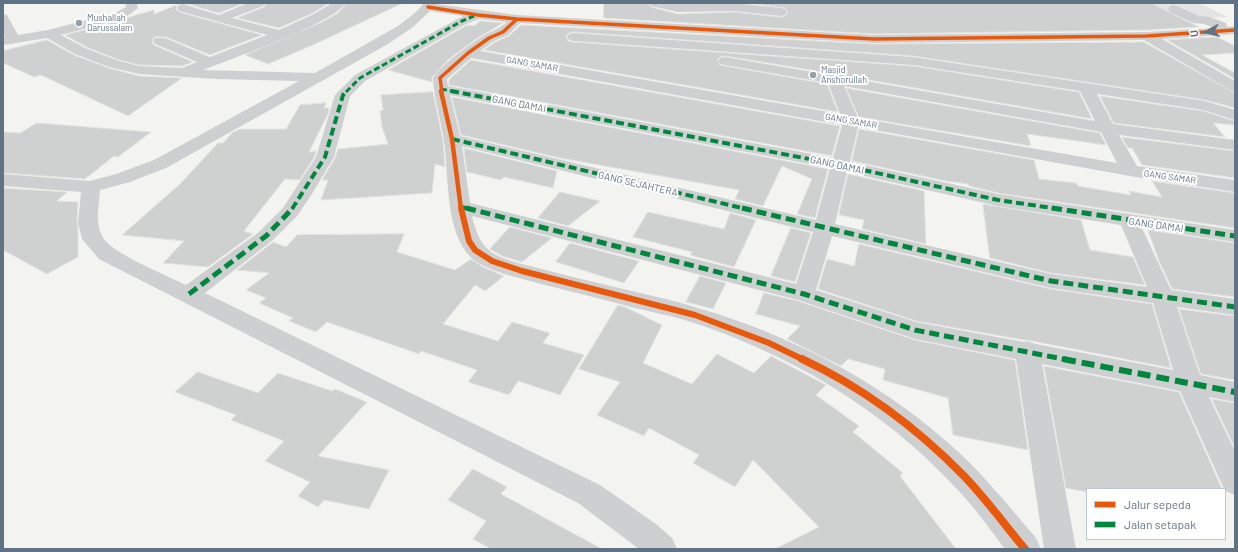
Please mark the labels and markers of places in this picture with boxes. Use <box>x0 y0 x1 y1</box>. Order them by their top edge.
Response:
place label: Mushallah Darussalam <box>87 13 132 34</box>
marker: Mushallah Darussalam <box>74 18 84 28</box>
place label: Masjid Anshorullah <box>821 65 867 86</box>
marker: Masjid Anshorullah <box>808 70 818 80</box>

